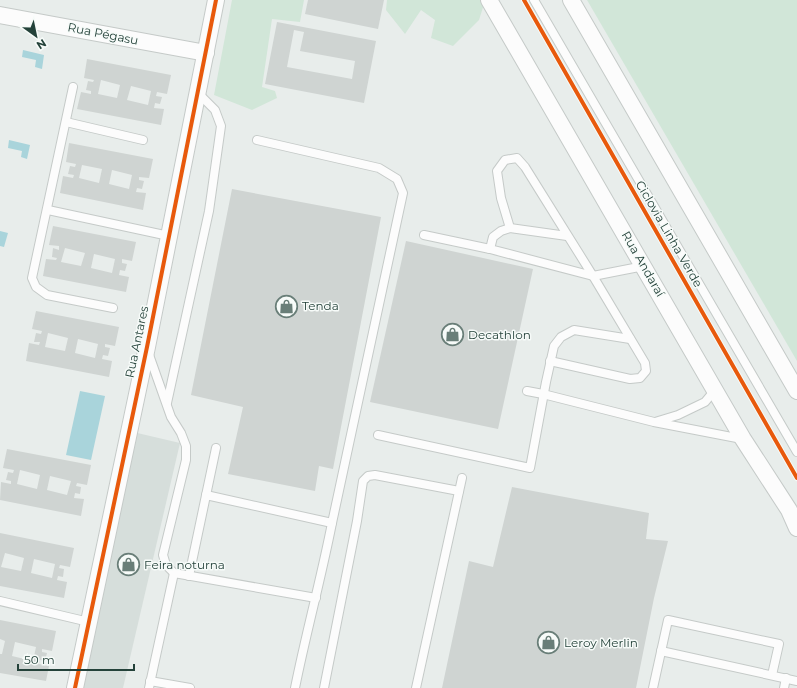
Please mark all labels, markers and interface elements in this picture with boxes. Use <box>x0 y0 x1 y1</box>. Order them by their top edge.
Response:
north arrow <box>16 16 56 56</box>
street label: Rua Pégasu <box>66 19 140 48</box>
text: N <box>34 36 49 53</box>
street label: Ciclovia Linha Verde <box>633 178 706 290</box>
street label: Rua Andaraí <box>619 228 669 300</box>
shop icon: Tenda <box>273 293 299 319</box>
place label: Tenda <box>302 298 339 313</box>
street label: Rua Antares <box>122 304 151 379</box>
shop icon: Decathlon <box>439 322 465 348</box>
place label: Decathlon <box>468 327 531 342</box>
shop icon: Feira noturna <box>115 552 141 578</box>
place label: Feira noturna <box>144 557 225 572</box>
shop icon: Leroy Merlin <box>535 630 561 656</box>
place label: Leroy Merlin <box>564 635 638 650</box>
scale bar <box>18 646 134 672</box>
text: 50 m <box>24 652 55 667</box>

